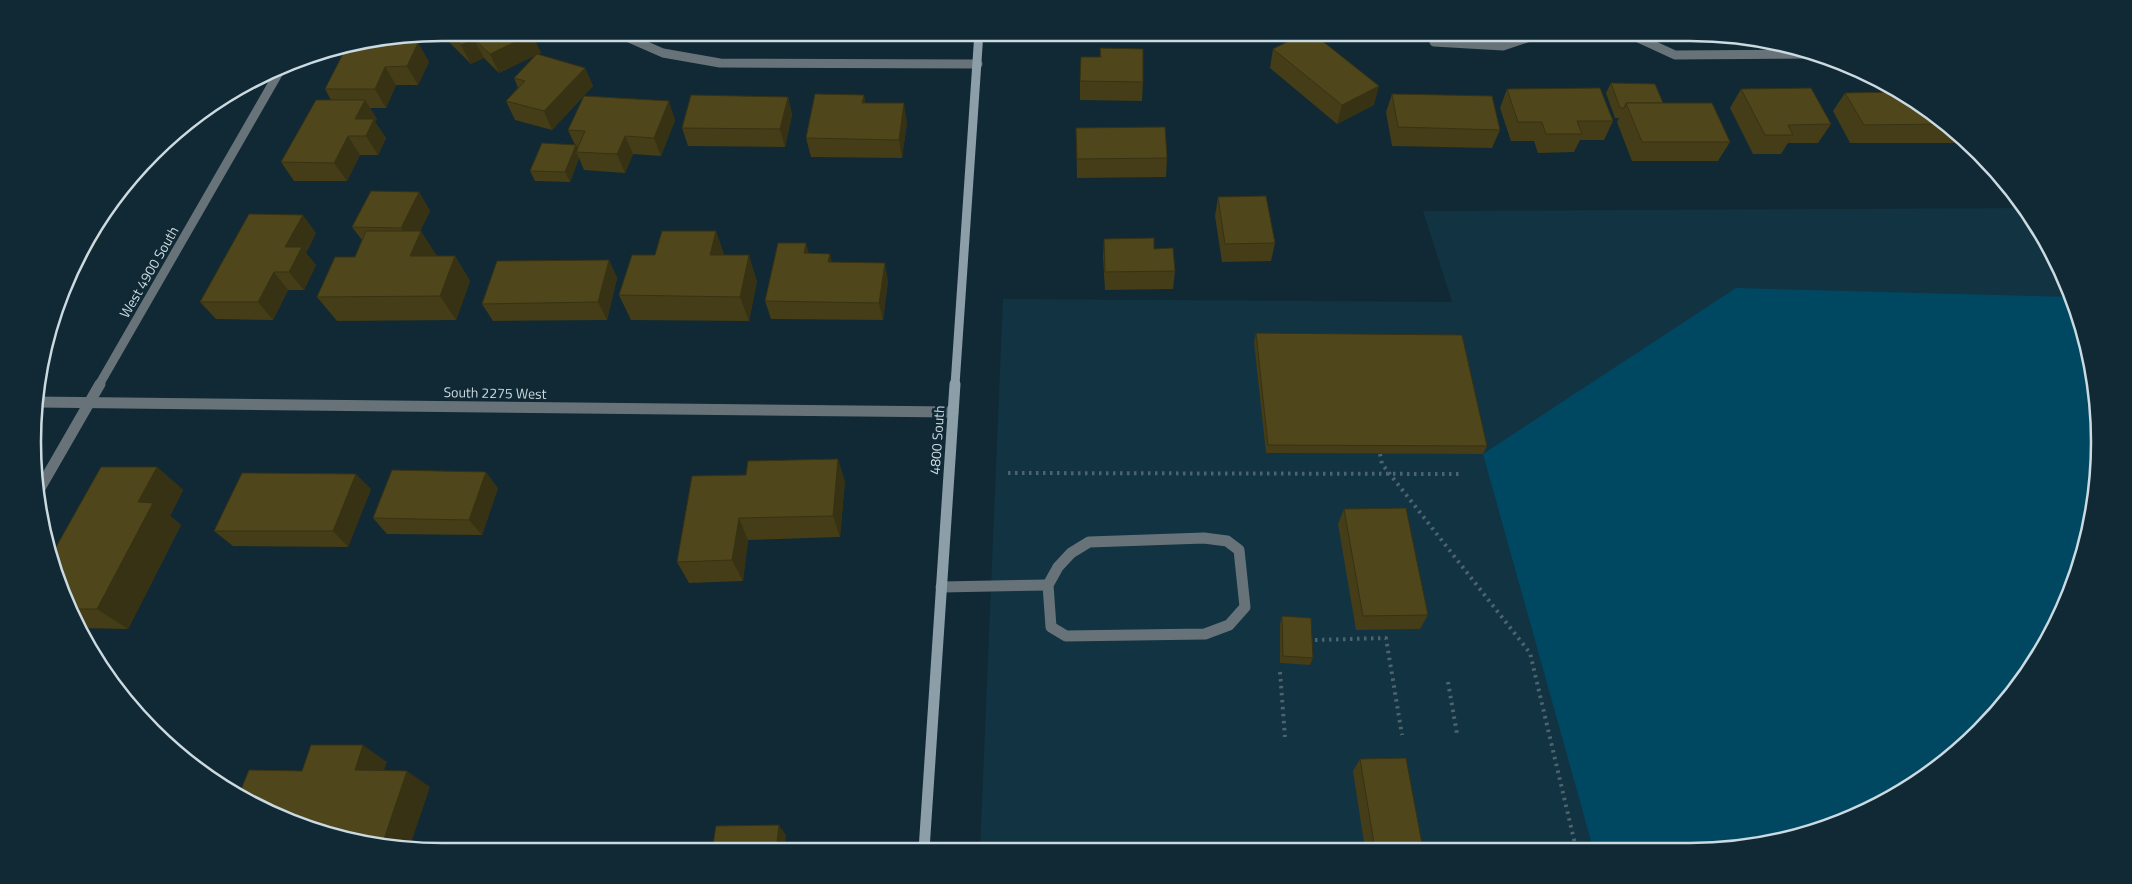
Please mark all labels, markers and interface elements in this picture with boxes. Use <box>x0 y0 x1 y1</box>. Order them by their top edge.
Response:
street label: West 4900 South <box>114 222 183 322</box>
street label: South 2275 West <box>443 381 547 404</box>
street label: 4800 South <box>924 405 949 475</box>

